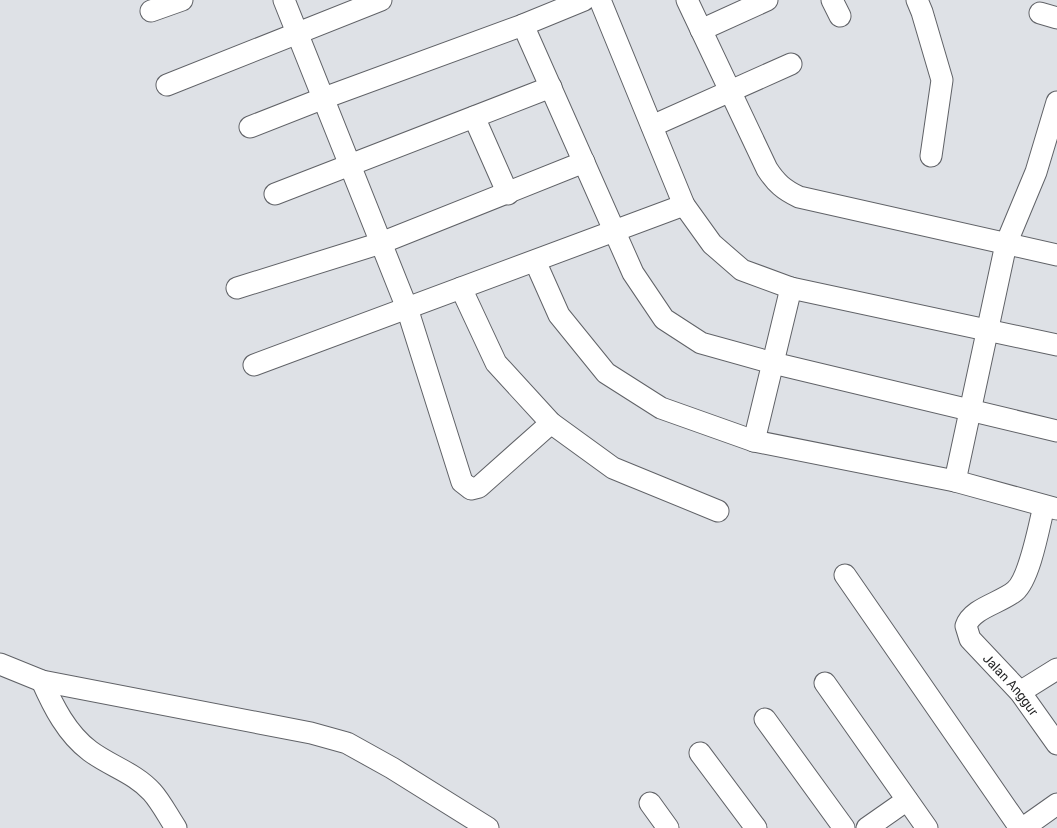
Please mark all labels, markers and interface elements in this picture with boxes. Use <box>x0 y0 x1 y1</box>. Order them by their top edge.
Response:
street label: Jalan Anggur <box>980 650 1042 719</box>

